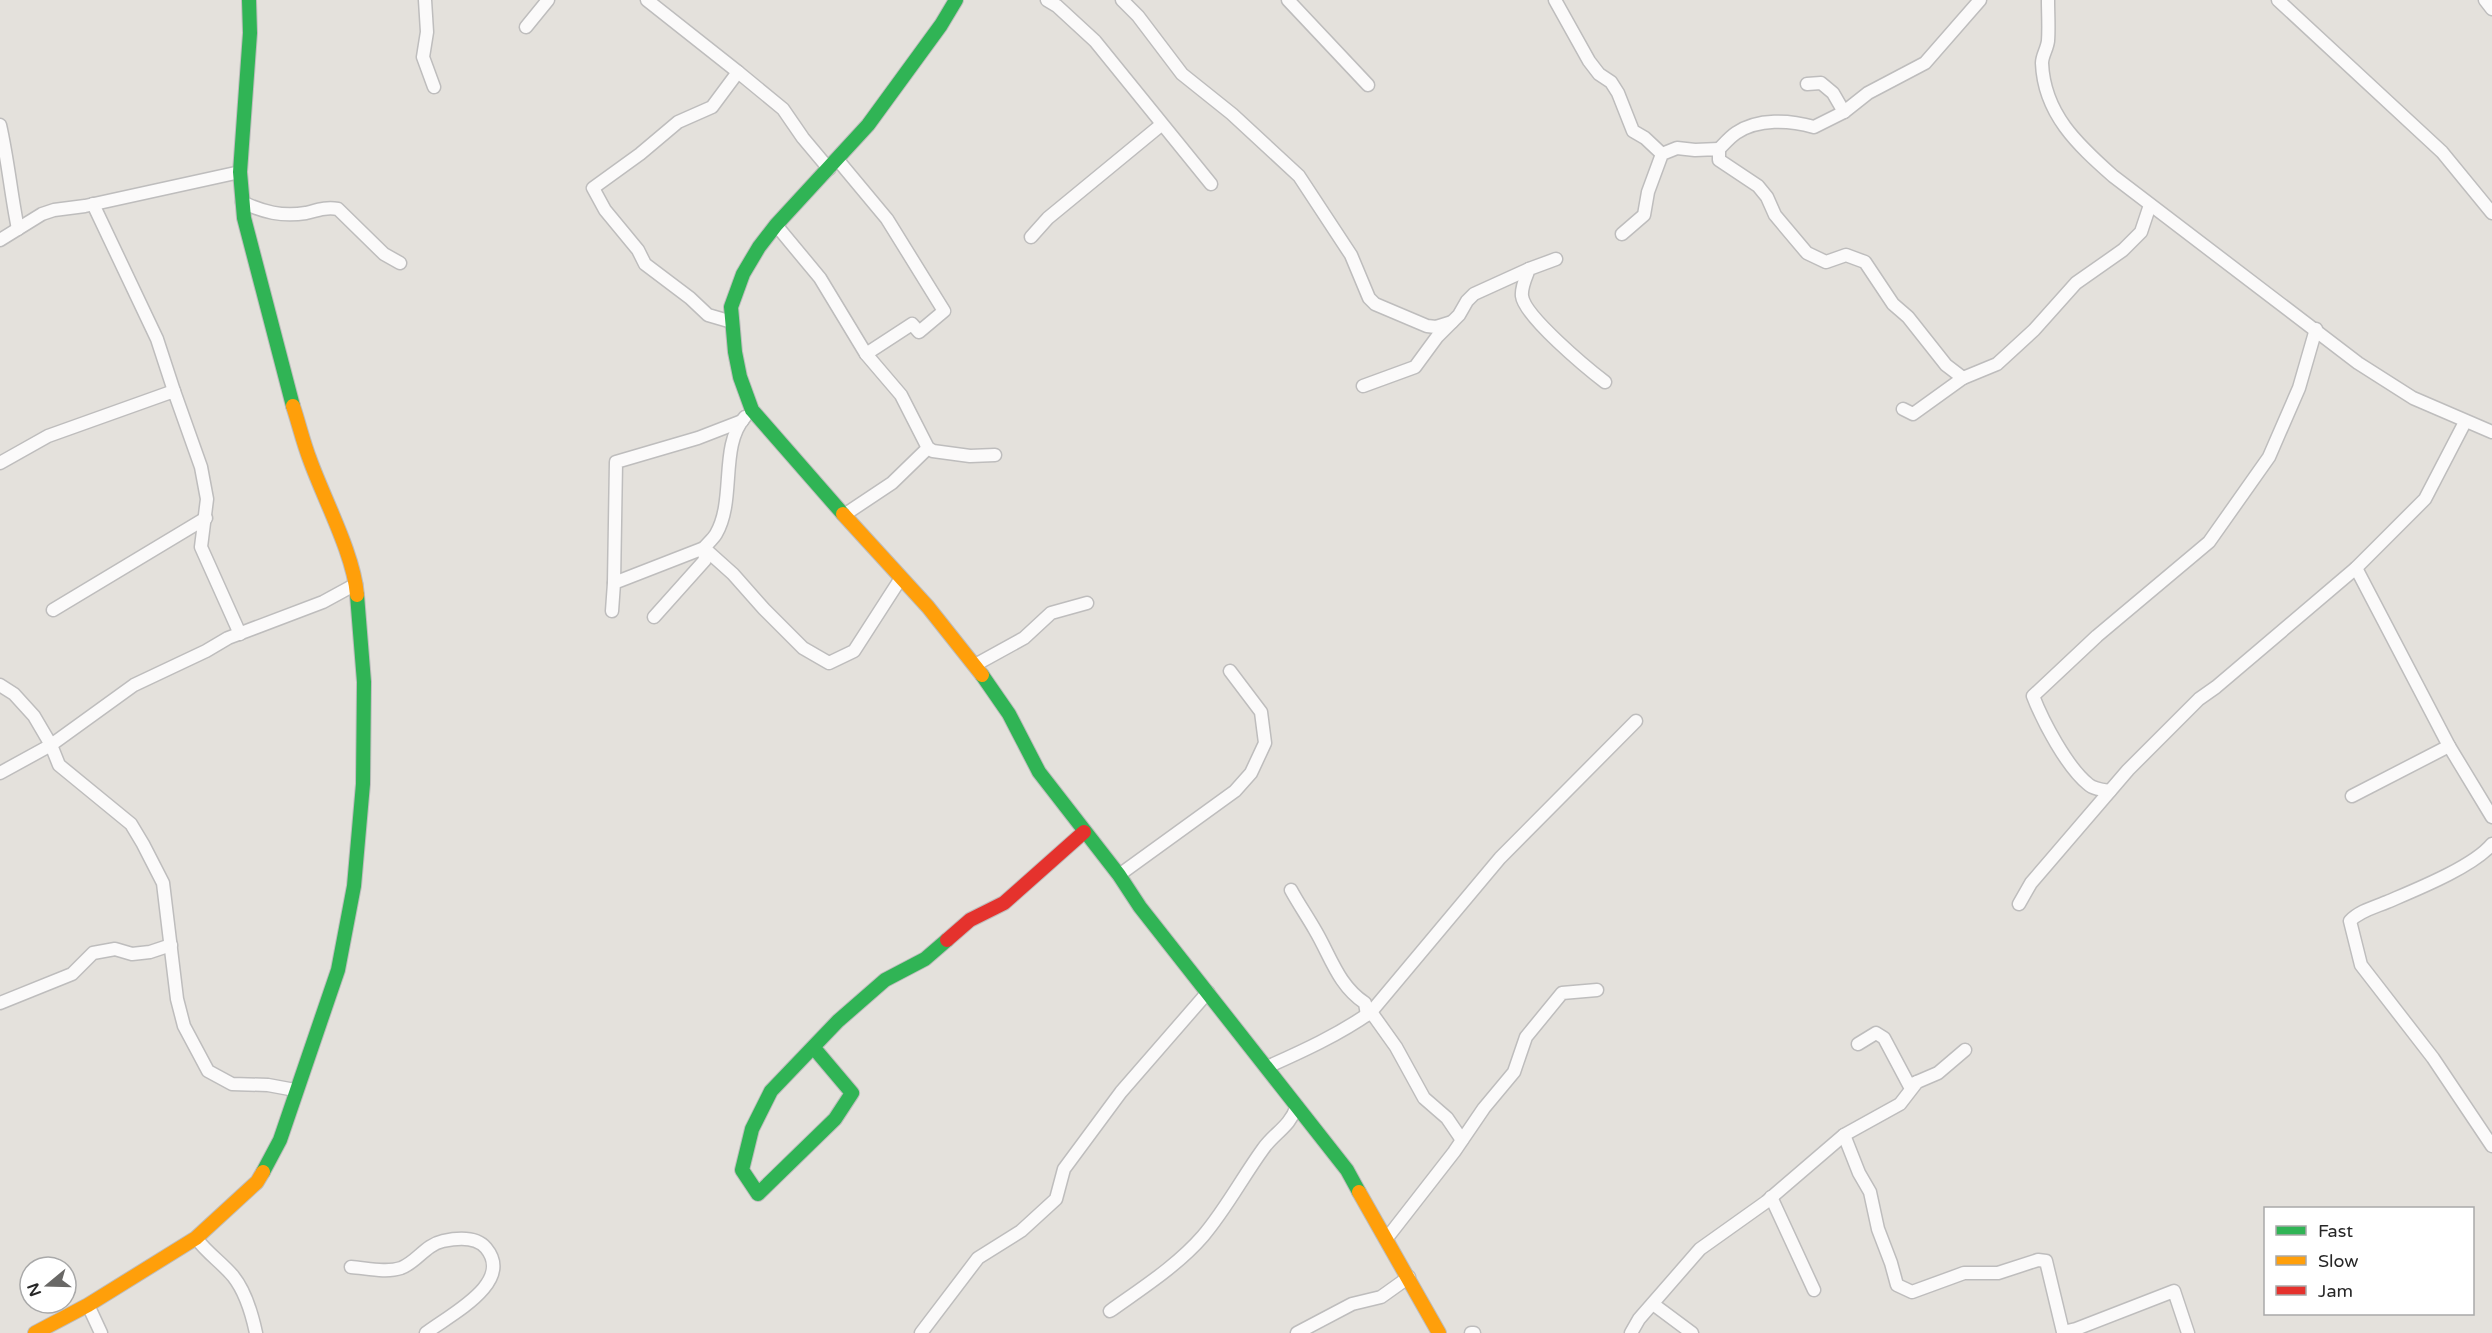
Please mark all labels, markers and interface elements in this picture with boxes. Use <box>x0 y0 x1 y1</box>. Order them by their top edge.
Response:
legend <box>2264 1207 2474 1315</box>
text: Fast <box>2318 1220 2353 1242</box>
text: Slow <box>2318 1250 2359 1272</box>
north arrow <box>18 1255 78 1315</box>
text: N <box>23 1280 46 1299</box>
text: Jam <box>2318 1280 2353 1302</box>

